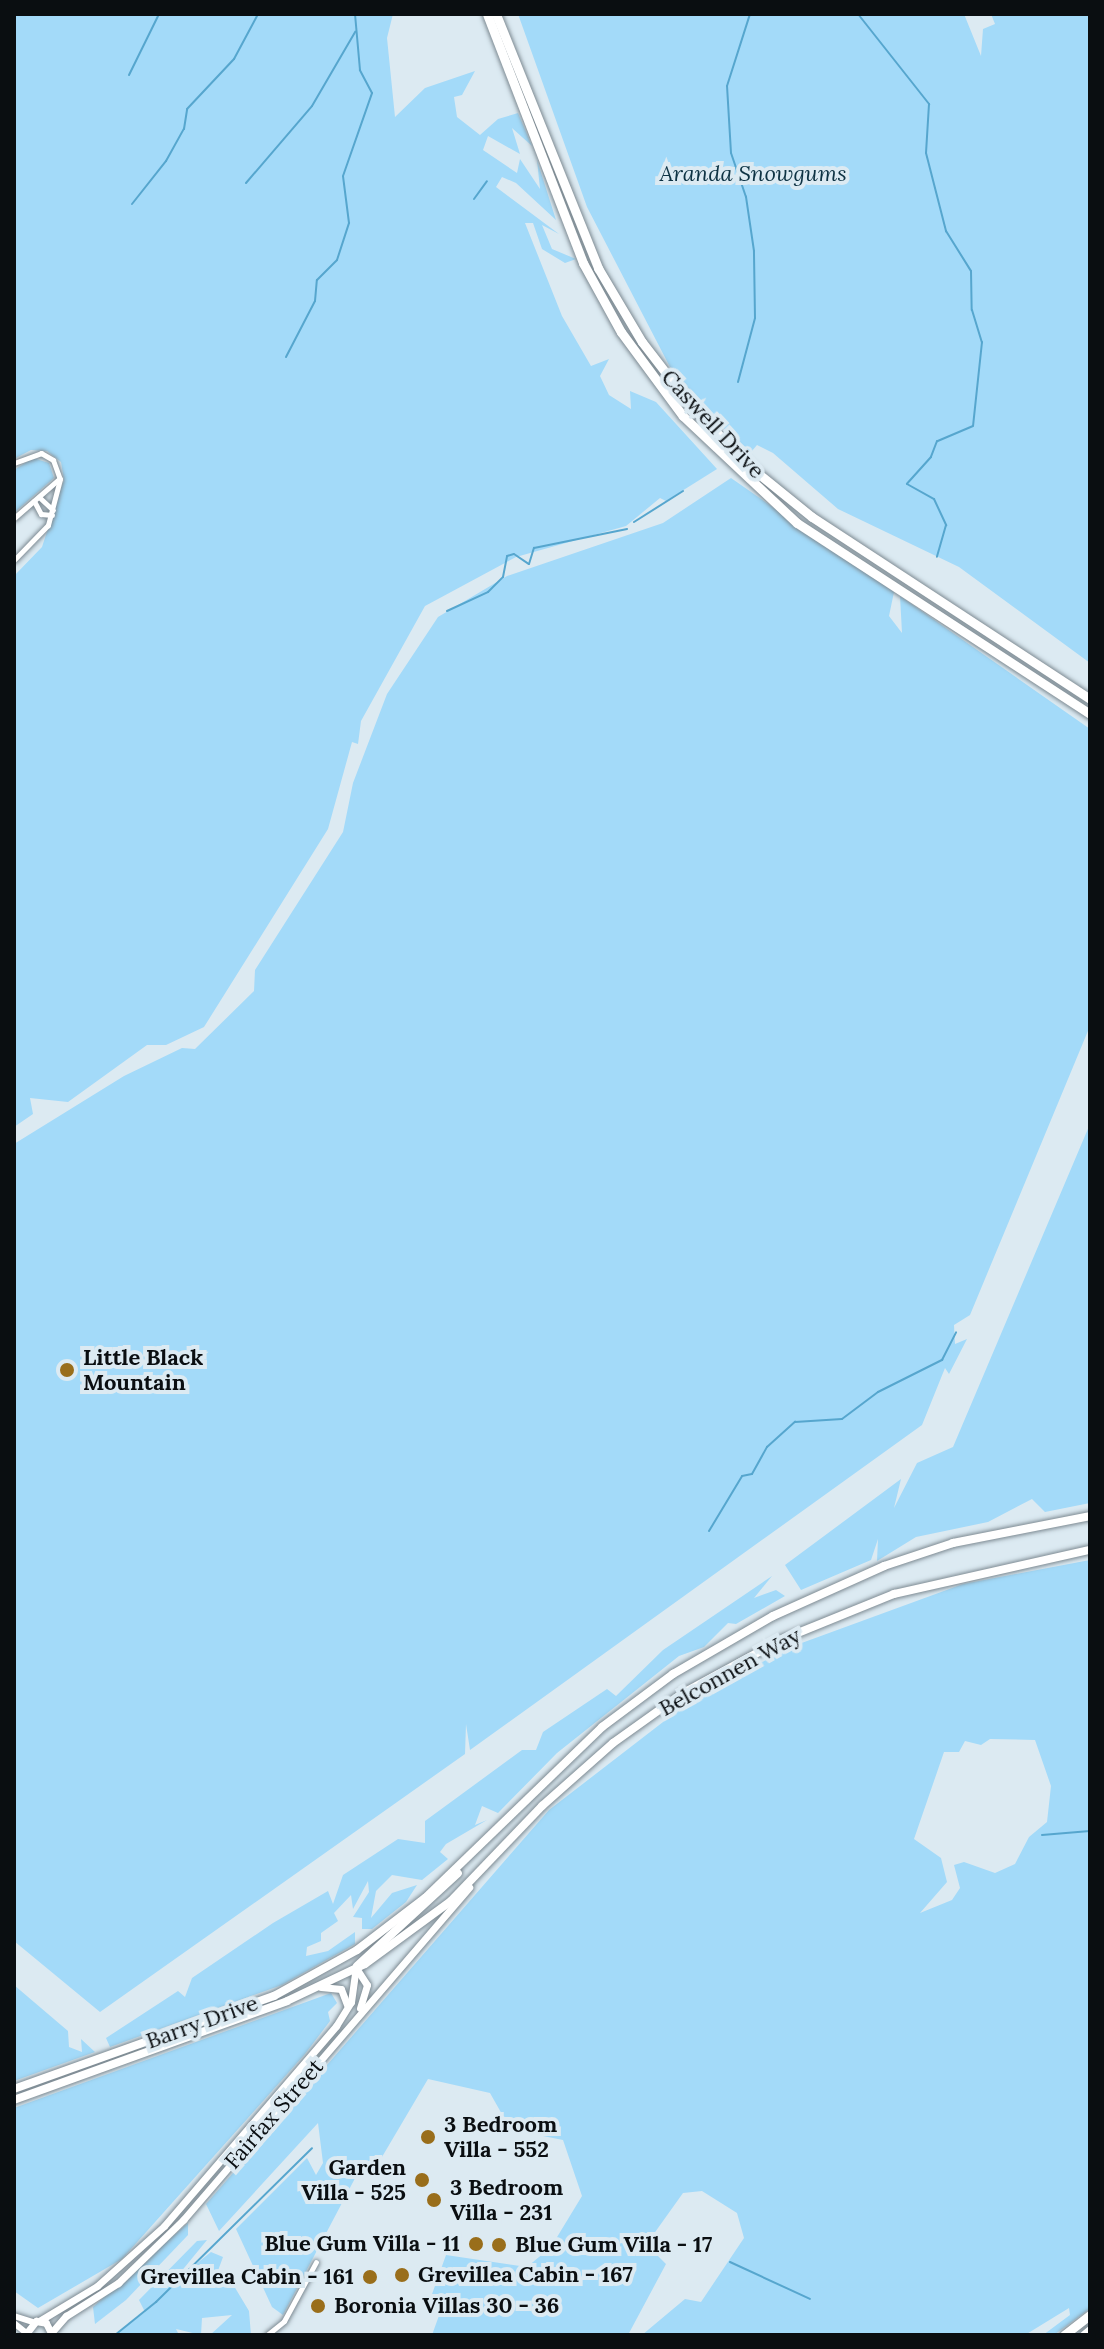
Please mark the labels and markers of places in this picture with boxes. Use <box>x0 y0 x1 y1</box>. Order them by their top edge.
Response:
place label: Little Black Mountain <box>83 1344 203 1396</box>
marker: Little Black Mountain <box>58 1361 76 1379</box>
place label: 3 Bedroom Villa - 552 <box>444 2111 557 2162</box>
marker: 3 Bedroom Villa - 552 <box>419 2128 437 2146</box>
place label: Garden Villa - 525 <box>301 2154 406 2206</box>
marker: Garden Villa - 525 <box>413 2171 431 2189</box>
place label: 3 Bedroom Villa - 231 <box>450 2174 563 2226</box>
marker: 3 Bedroom Villa - 231 <box>425 2191 443 2209</box>
place label: Blue Gum Villa - 11 <box>264 2231 460 2257</box>
place label: Blue Gum Villa - 17 <box>515 2232 712 2258</box>
marker: Blue Gum Villa - 11 <box>467 2235 485 2253</box>
marker: Blue Gum Villa - 17 <box>490 2236 508 2254</box>
place label: Grevillea Cabin - 167 <box>418 2262 633 2288</box>
place label: Grevillea Cabin - 161 <box>140 2264 354 2290</box>
marker: Grevillea Cabin - 167 <box>393 2266 411 2284</box>
marker: Grevillea Cabin - 161 <box>361 2268 379 2286</box>
place label: Boronia Villas 30 - 36 <box>334 2293 559 2319</box>
marker: Boronia Villas 30 - 36 <box>309 2297 327 2315</box>

